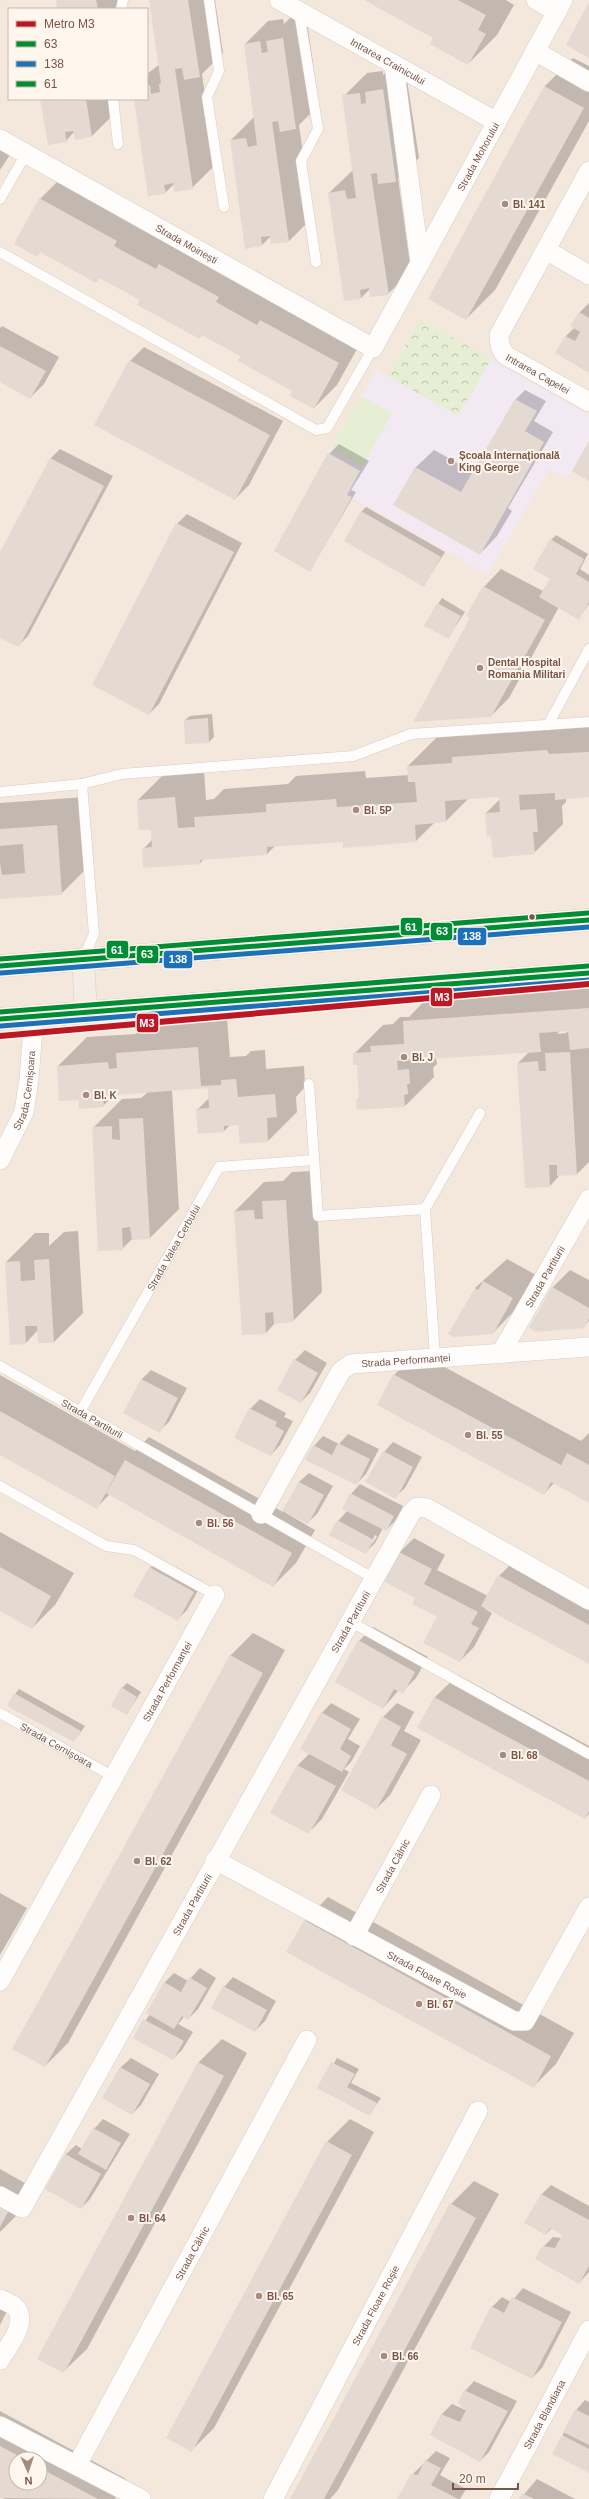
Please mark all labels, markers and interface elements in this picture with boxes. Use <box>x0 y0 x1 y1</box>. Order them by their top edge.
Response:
legend <box>8 8 148 100</box>
text: Metro M3 <box>44 17 95 31</box>
street label: Intrarea Crainicului <box>348 36 427 87</box>
text: 63 <box>44 37 58 51</box>
text: 138 <box>44 57 64 71</box>
text: 61 <box>44 77 58 91</box>
street label: Strada Mohorului <box>455 121 501 193</box>
marker: Bl. 141 <box>500 199 510 209</box>
place label: Bl. 141 <box>513 199 546 210</box>
street label: Strada Moinești <box>153 222 219 266</box>
street label: Intrarea Capelei <box>504 352 571 396</box>
place label: Școala Internațională King George <box>459 450 560 473</box>
marker: Școala Internațională King George <box>446 456 456 466</box>
place label: Dental Hospital Romania Militari <box>488 657 565 680</box>
marker: Dental Hospital Romania Militari <box>475 663 485 673</box>
marker: Bl. 5P <box>351 805 361 815</box>
place label: Bl. 5P <box>364 805 392 816</box>
unlabelled marker <box>527 912 537 922</box>
line badge: 61 <box>400 917 423 936</box>
text: 61 <box>405 921 417 933</box>
line badge: 63 <box>430 922 453 941</box>
text: 63 <box>436 925 448 937</box>
line badge: 138 <box>457 927 487 946</box>
text: 138 <box>463 930 481 942</box>
line badge: 61 <box>106 940 129 959</box>
text: 61 <box>111 944 123 956</box>
line badge: 63 <box>136 945 159 964</box>
text: 63 <box>141 948 153 960</box>
line badge: 138 <box>163 950 193 969</box>
text: 138 <box>169 953 187 965</box>
line badge: M3 <box>430 987 453 1007</box>
text: M3 <box>434 991 450 1003</box>
line badge: M3 <box>136 1013 159 1033</box>
text: M3 <box>139 1017 155 1029</box>
street label: Strada Cernișoara <box>11 1050 37 1132</box>
marker: Bl. J <box>399 1052 409 1062</box>
place label: Bl. J <box>412 1052 433 1063</box>
marker: Bl. K <box>81 1090 91 1100</box>
place label: Bl. K <box>94 1090 118 1101</box>
street label: Strada Valea Cerbului <box>145 1203 202 1293</box>
street label: Strada Partiturii <box>523 1244 567 1310</box>
street label: Strada Performanței <box>361 1352 451 1369</box>
street label: Strada Partiturii <box>59 1397 125 1441</box>
marker: Bl. 55 <box>463 1430 473 1440</box>
place label: Bl. 55 <box>476 1430 503 1441</box>
marker: Bl. 56 <box>194 1518 204 1528</box>
place label: Bl. 56 <box>207 1518 234 1529</box>
street label: Strada Partiturii <box>329 1589 372 1655</box>
street label: Strada Performanței <box>141 1640 194 1723</box>
street label: Strada Cernișoara <box>18 1721 95 1770</box>
marker: Bl. 68 <box>498 1750 508 1760</box>
place label: Bl. 68 <box>511 1750 538 1761</box>
street label: Strada Câlnic <box>374 1837 412 1895</box>
marker: Bl. 62 <box>132 1856 142 1866</box>
place label: Bl. 62 <box>145 1856 172 1867</box>
street label: Strada Partiturii <box>171 1872 214 1937</box>
street label: Strada Floare Roșie <box>385 1949 469 2001</box>
marker: Bl. 67 <box>414 1999 424 2009</box>
place label: Bl. 67 <box>427 1999 454 2010</box>
marker: Bl. 64 <box>126 2213 136 2223</box>
place label: Bl. 64 <box>139 2213 166 2224</box>
street label: Strada Câlnic <box>173 2224 211 2282</box>
street label: Strada Floare Roșie <box>350 2263 402 2348</box>
marker: Bl. 65 <box>254 2291 264 2301</box>
place label: Bl. 65 <box>267 2291 294 2302</box>
marker: Bl. 66 <box>379 2351 389 2361</box>
place label: Bl. 66 <box>392 2351 419 2362</box>
street label: Strada Blandiana <box>522 2378 568 2451</box>
north arrow <box>8 2451 48 2491</box>
scale bar <box>453 2465 518 2491</box>
text: 20 m <box>459 2472 486 2486</box>
text: N <box>24 2475 33 2487</box>

